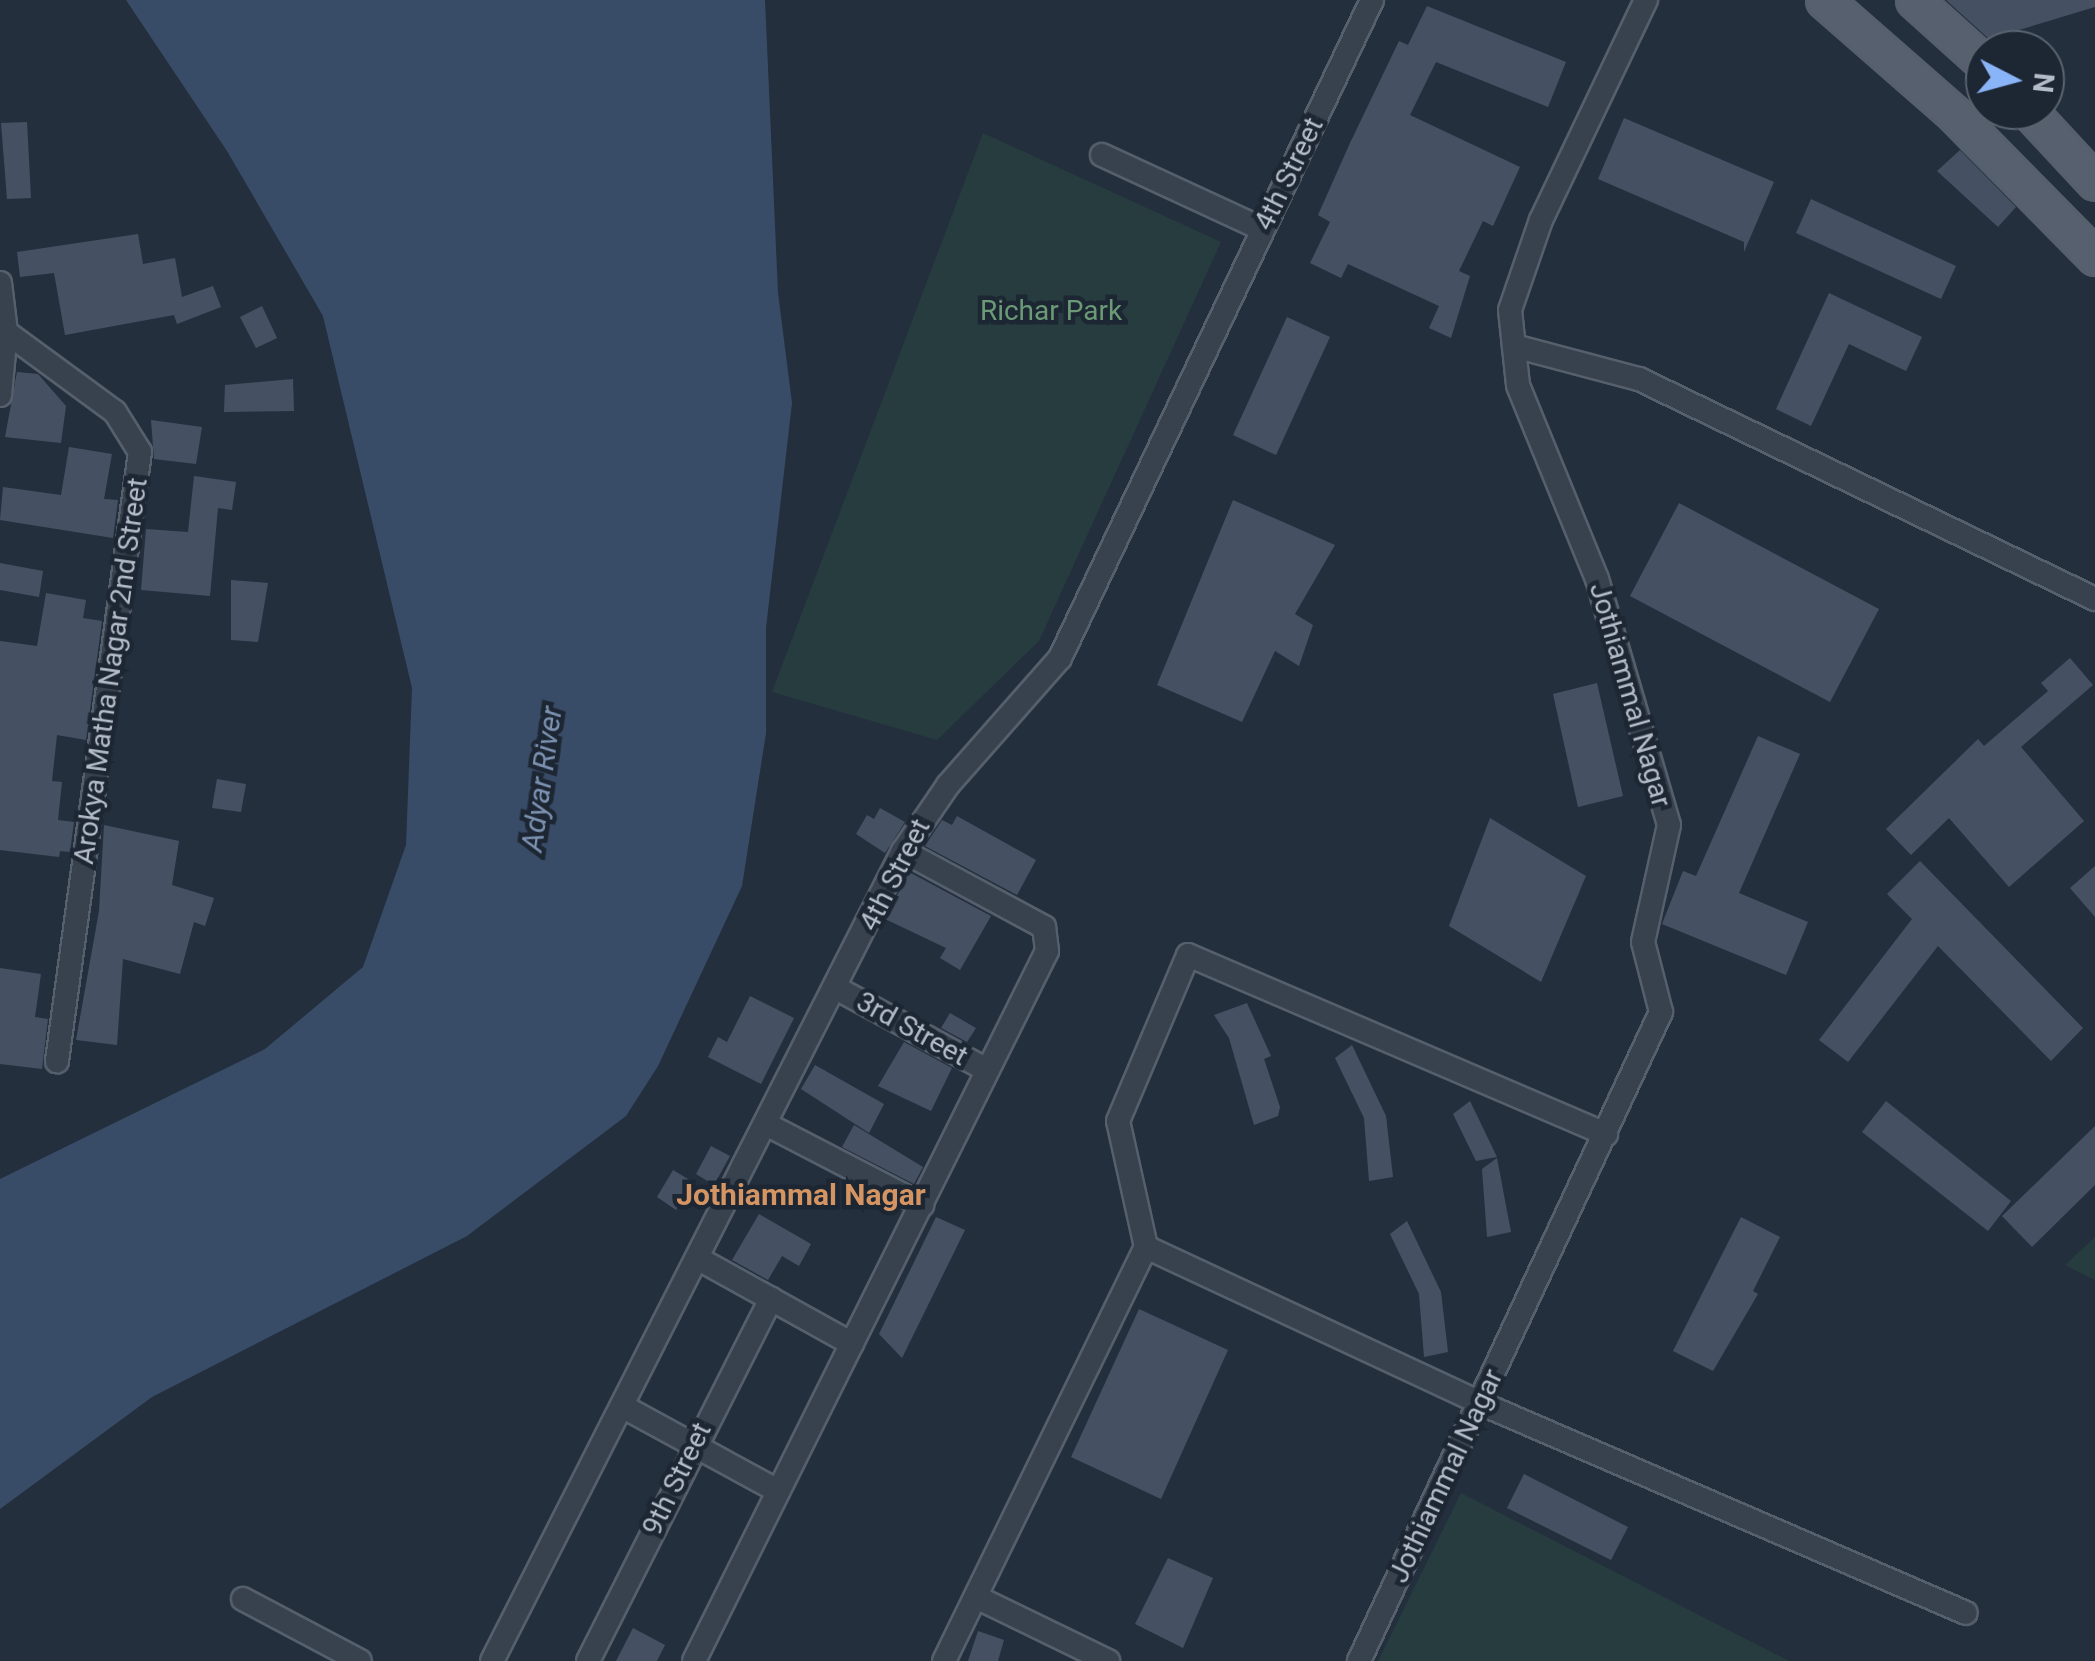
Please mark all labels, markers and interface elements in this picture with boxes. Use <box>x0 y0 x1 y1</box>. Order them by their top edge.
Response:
north arrow <box>1965 30 2065 130</box>
text: N <box>2026 71 2061 95</box>
street label: 4th Street <box>1247 112 1331 236</box>
park label: Richar Park <box>980 294 1122 328</box>
street label: Arokya Matha Nagar 2nd Street <box>67 476 155 866</box>
street label: Jothiammal Nagar <box>1582 579 1678 811</box>
water label: Adyar River <box>514 704 570 854</box>
street label: 4th Street <box>853 813 937 937</box>
street label: 3rd Street <box>851 985 973 1073</box>
district label: Jothiammal Nagar <box>676 1177 926 1213</box>
street label: Jothiammal Nagar <box>1382 1364 1510 1588</box>
street label: 9th Street <box>635 1417 719 1541</box>

